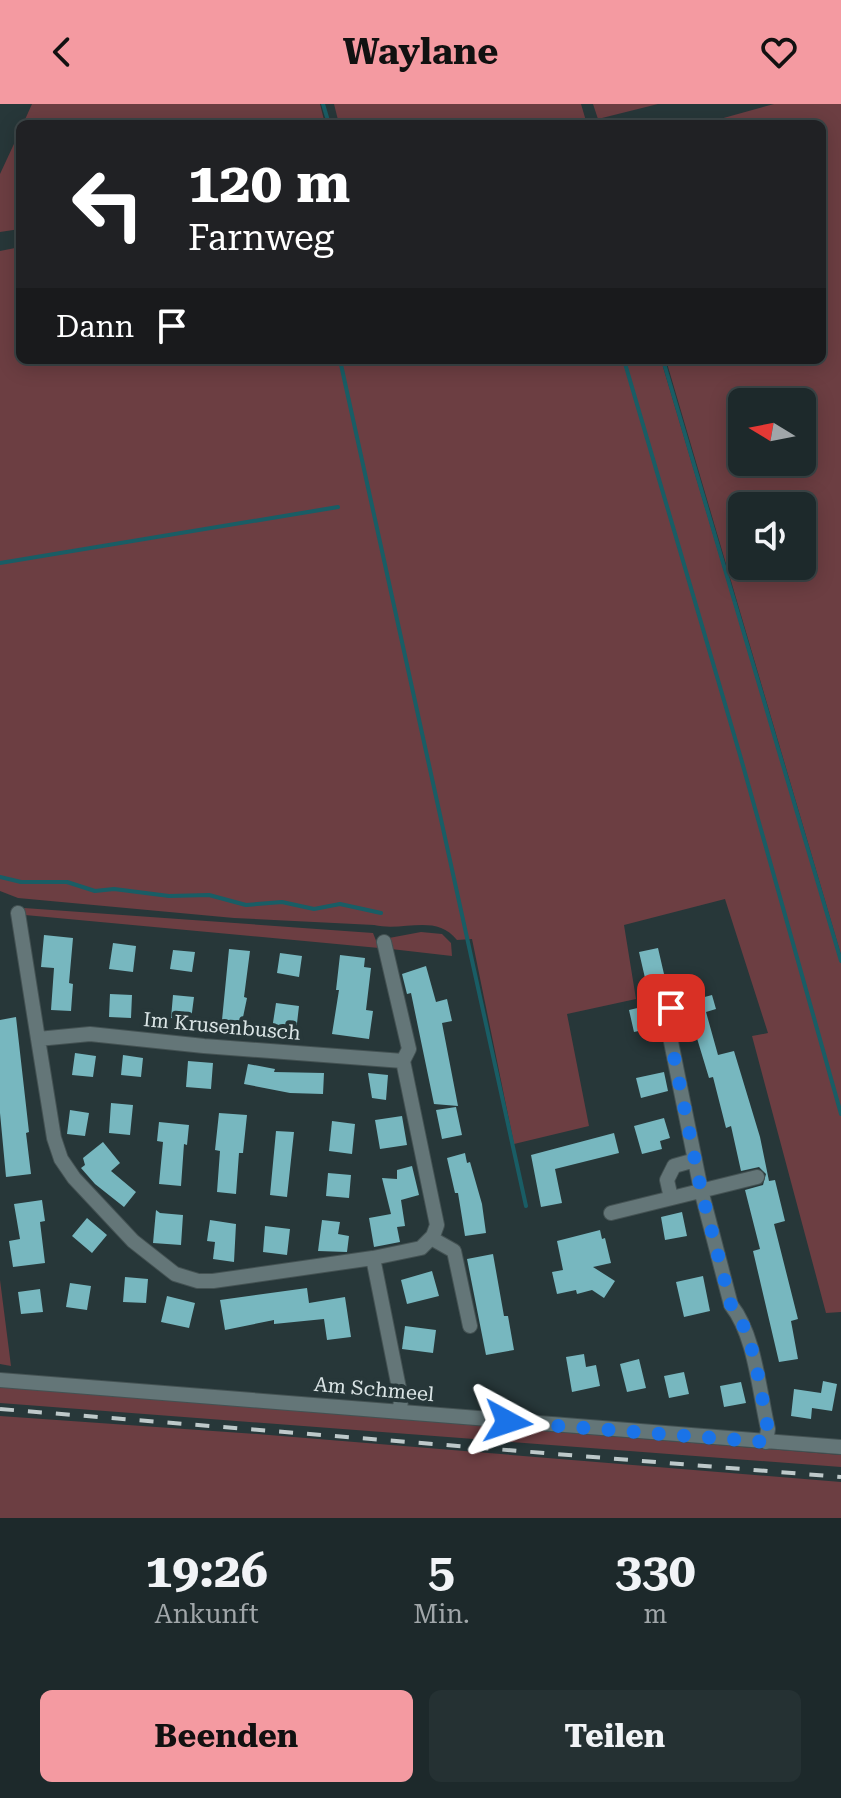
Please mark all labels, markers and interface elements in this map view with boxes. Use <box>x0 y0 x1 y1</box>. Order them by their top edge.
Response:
icon: back <box>40 30 84 74</box>
icon: heart <box>757 30 801 74</box>
text: Waylane <box>343 31 498 73</box>
text: 120 m <box>188 150 350 216</box>
icon: left <box>56 152 160 256</box>
text: Farnweg <box>188 217 334 259</box>
icon: arrive <box>150 304 194 348</box>
text: Dann <box>56 309 134 344</box>
north arrow <box>728 388 816 476</box>
map controls <box>728 388 816 580</box>
button: sound <box>728 492 816 580</box>
pin <box>637 974 705 1042</box>
icon: arrive <box>649 986 693 1030</box>
street label: Im Krusenbusch <box>142 1007 302 1045</box>
street label: Am Schmeel <box>313 1372 435 1406</box>
position arrow <box>466 1380 550 1464</box>
text: 19:26 <box>145 1543 268 1599</box>
text: 5 <box>428 1543 455 1599</box>
text: 330 <box>615 1543 696 1599</box>
text: Ankunft <box>155 1599 259 1629</box>
text: Min. <box>413 1599 470 1629</box>
text: m <box>643 1599 667 1629</box>
button: Beenden <box>40 1690 413 1782</box>
button: Teilen <box>429 1690 801 1782</box>

